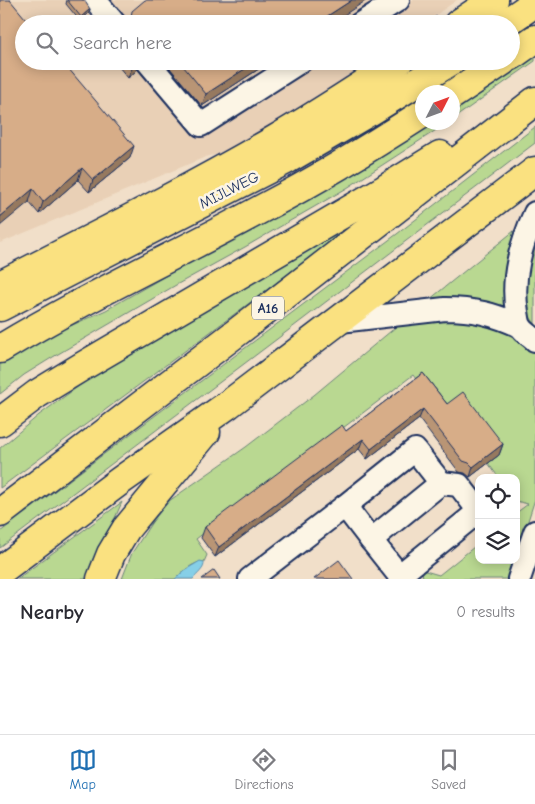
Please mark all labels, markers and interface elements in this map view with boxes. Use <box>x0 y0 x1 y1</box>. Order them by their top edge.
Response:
search box <box>15 15 520 70</box>
icon: search <box>33 29 61 57</box>
text: Search here <box>73 32 172 54</box>
north arrow <box>415 85 460 130</box>
street label: MIJLWEG <box>196 167 262 213</box>
road number: A16 <box>252 296 284 320</box>
map controls <box>475 474 520 564</box>
button: locate <box>475 474 520 519</box>
button: layers <box>475 519 520 564</box>
text: Nearby <box>20 600 84 624</box>
text: 0 results <box>456 603 515 621</box>
tab: Map <box>69 746 97 793</box>
tab: Directions <box>234 746 294 793</box>
tab: Saved <box>431 746 466 793</box>

